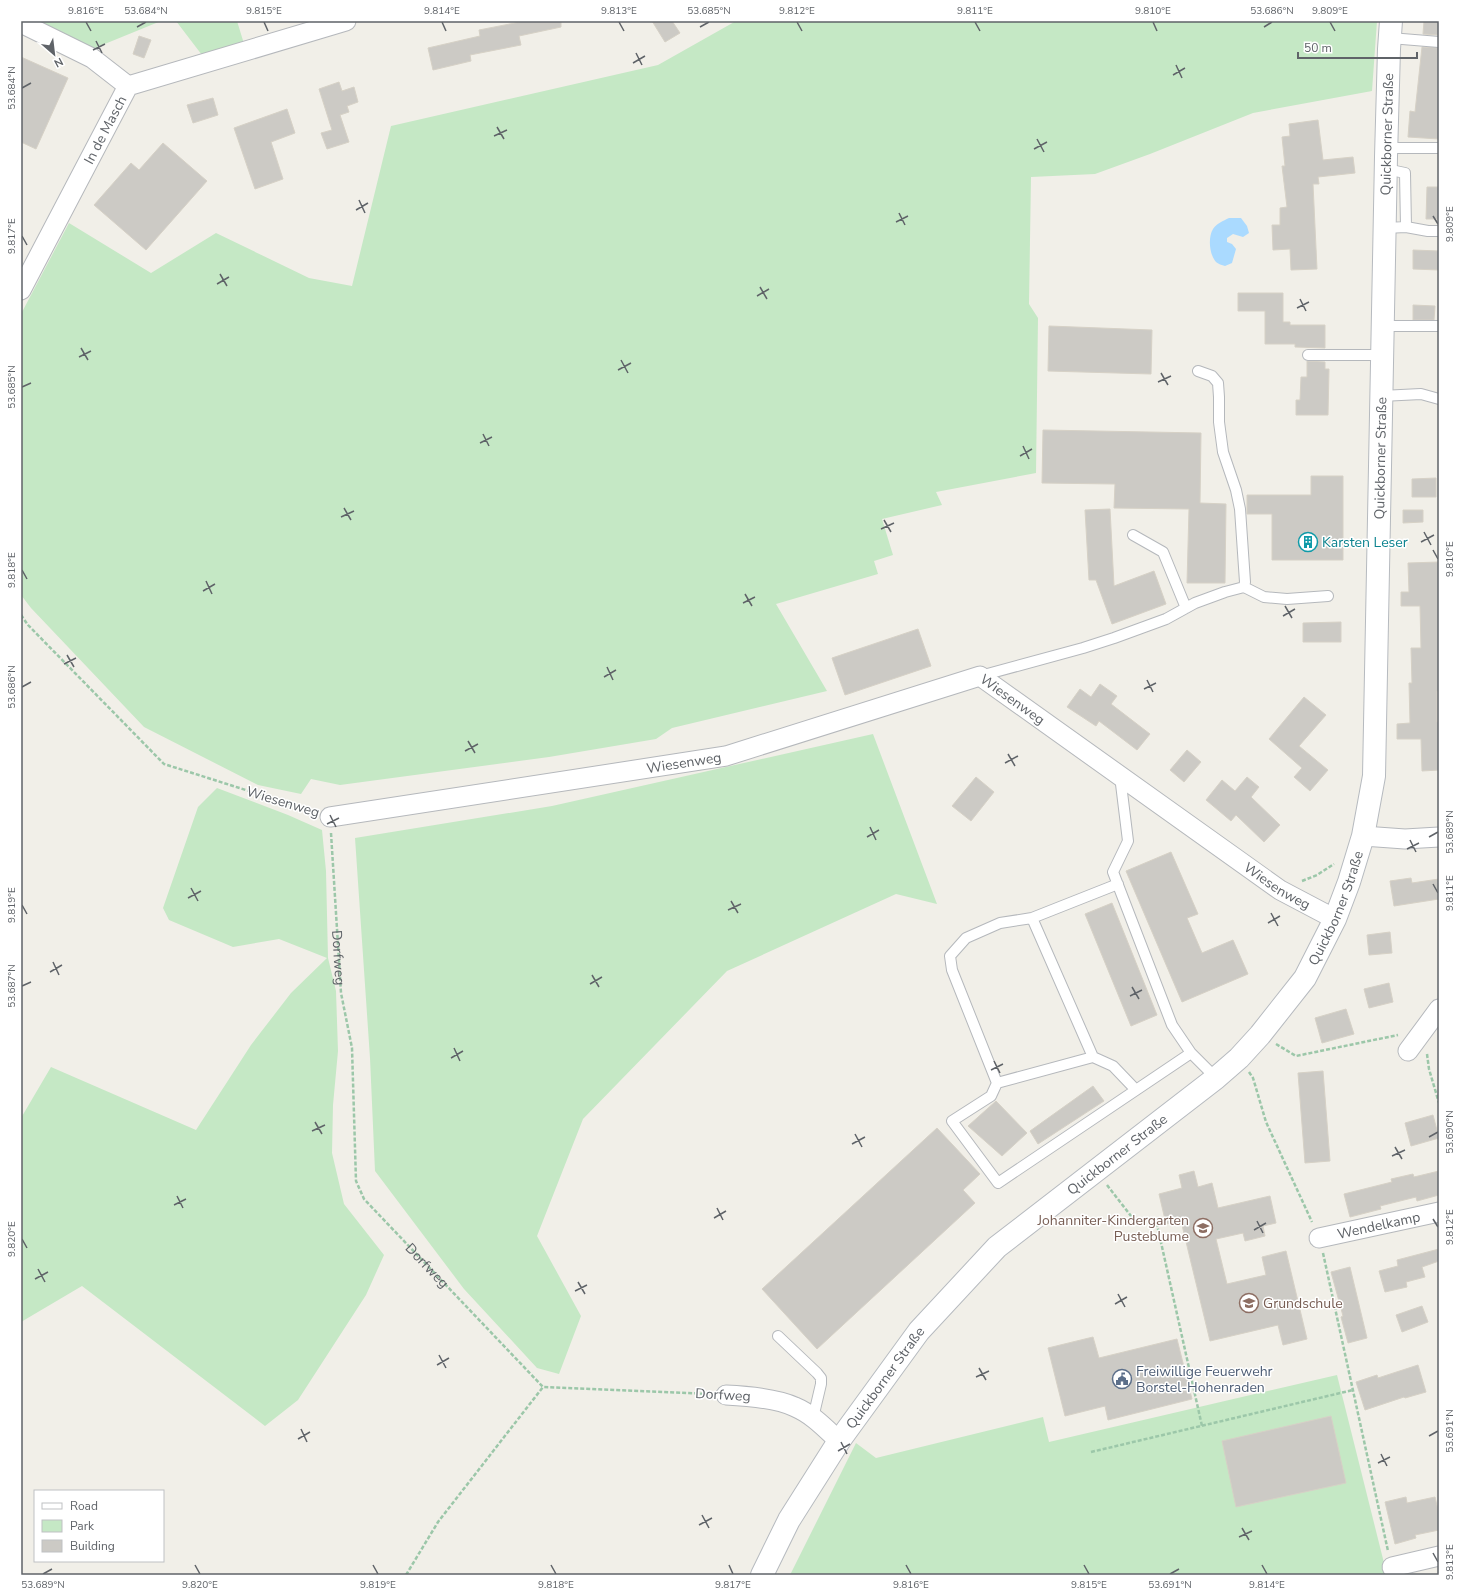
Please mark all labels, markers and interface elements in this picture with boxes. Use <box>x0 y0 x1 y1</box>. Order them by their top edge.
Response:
text: 9.816°E <box>68 4 104 18</box>
text: 53.684°N <box>124 4 168 18</box>
text: 9.815°E <box>246 4 282 18</box>
text: 9.814°E <box>424 4 460 18</box>
text: 9.813°E <box>601 4 637 18</box>
text: 53.685°N <box>687 4 731 18</box>
text: 9.812°E <box>779 4 815 18</box>
text: 9.811°E <box>957 4 993 18</box>
text: 9.810°E <box>1135 4 1171 18</box>
text: 53.686°N <box>1250 4 1294 18</box>
text: 9.809°E <box>1312 4 1348 18</box>
north arrow <box>34 34 74 74</box>
scale bar <box>1298 34 1417 60</box>
text: 50 m <box>1304 40 1332 56</box>
text: N <box>51 54 66 71</box>
text: 53.684°N <box>5 66 19 110</box>
street label: Quickborner Straße <box>1376 73 1398 196</box>
street label: In de Masch <box>79 92 131 167</box>
text: 9.809°E <box>1443 206 1457 242</box>
text: 9.817°E <box>5 218 19 254</box>
text: 53.685°N <box>5 365 19 409</box>
street label: Quickborner Straße <box>1369 397 1391 520</box>
building icon: Karsten Leser <box>1297 531 1319 553</box>
place label: Karsten Leser <box>1322 533 1408 552</box>
text: 9.810°E <box>1443 541 1457 577</box>
text: 9.818°E <box>5 552 19 588</box>
text: 53.686°N <box>5 665 19 709</box>
street label: Wiesenweg <box>976 670 1049 729</box>
street label: Wiesenweg <box>645 747 723 778</box>
street label: Wiesenweg <box>244 782 322 822</box>
text: 53.689°N <box>1443 810 1457 854</box>
street label: Quickborner Straße <box>1304 848 1367 968</box>
street label: Wiesenweg <box>1240 858 1314 914</box>
text: 9.811°E <box>1443 875 1457 911</box>
text: 9.819°E <box>5 887 19 923</box>
street label: Dorfweg <box>328 929 350 986</box>
text: 53.687°N <box>5 964 19 1008</box>
street label: Quickborner Straße <box>1063 1110 1171 1199</box>
text: 53.690°N <box>1443 1110 1457 1154</box>
street label: Wendelkamp <box>1335 1207 1422 1243</box>
text: 9.812°E <box>1443 1209 1457 1245</box>
place label: Johanniter-Kindergarten Pusteblume <box>1037 1211 1189 1246</box>
school or university icon: Johanniter-Kindergarten Pusteblume <box>1192 1217 1214 1239</box>
text: 9.820°E <box>5 1221 19 1257</box>
street label: Dorfweg <box>401 1239 453 1292</box>
school or university icon: Grundschule <box>1238 1292 1260 1314</box>
place label: Grundschule <box>1263 1294 1343 1313</box>
street label: Quickborner Straße <box>841 1323 929 1433</box>
place label: Freiwillige Feuerwehr Borstel-Hohenraden <box>1136 1362 1273 1397</box>
public building icon: Freiwillige Feuerwehr Borstel-Hohenraden <box>1111 1368 1133 1390</box>
street label: Dorfweg <box>695 1384 751 1406</box>
text: 53.691°N <box>1443 1409 1457 1453</box>
legend <box>34 1490 164 1562</box>
text: Road <box>70 1498 98 1514</box>
text: Park <box>70 1518 95 1534</box>
text: Building <box>70 1538 115 1554</box>
text: 9.813°E <box>1443 1544 1457 1580</box>
text: 53.689°N <box>21 1578 65 1592</box>
text: 9.820°E <box>182 1578 218 1592</box>
text: 9.819°E <box>360 1578 396 1592</box>
text: 9.818°E <box>538 1578 574 1592</box>
text: 9.817°E <box>715 1578 751 1592</box>
text: 9.816°E <box>893 1578 929 1592</box>
text: 9.815°E <box>1071 1578 1107 1592</box>
text: 53.691°N <box>1148 1578 1192 1592</box>
text: 9.814°E <box>1249 1578 1285 1592</box>

